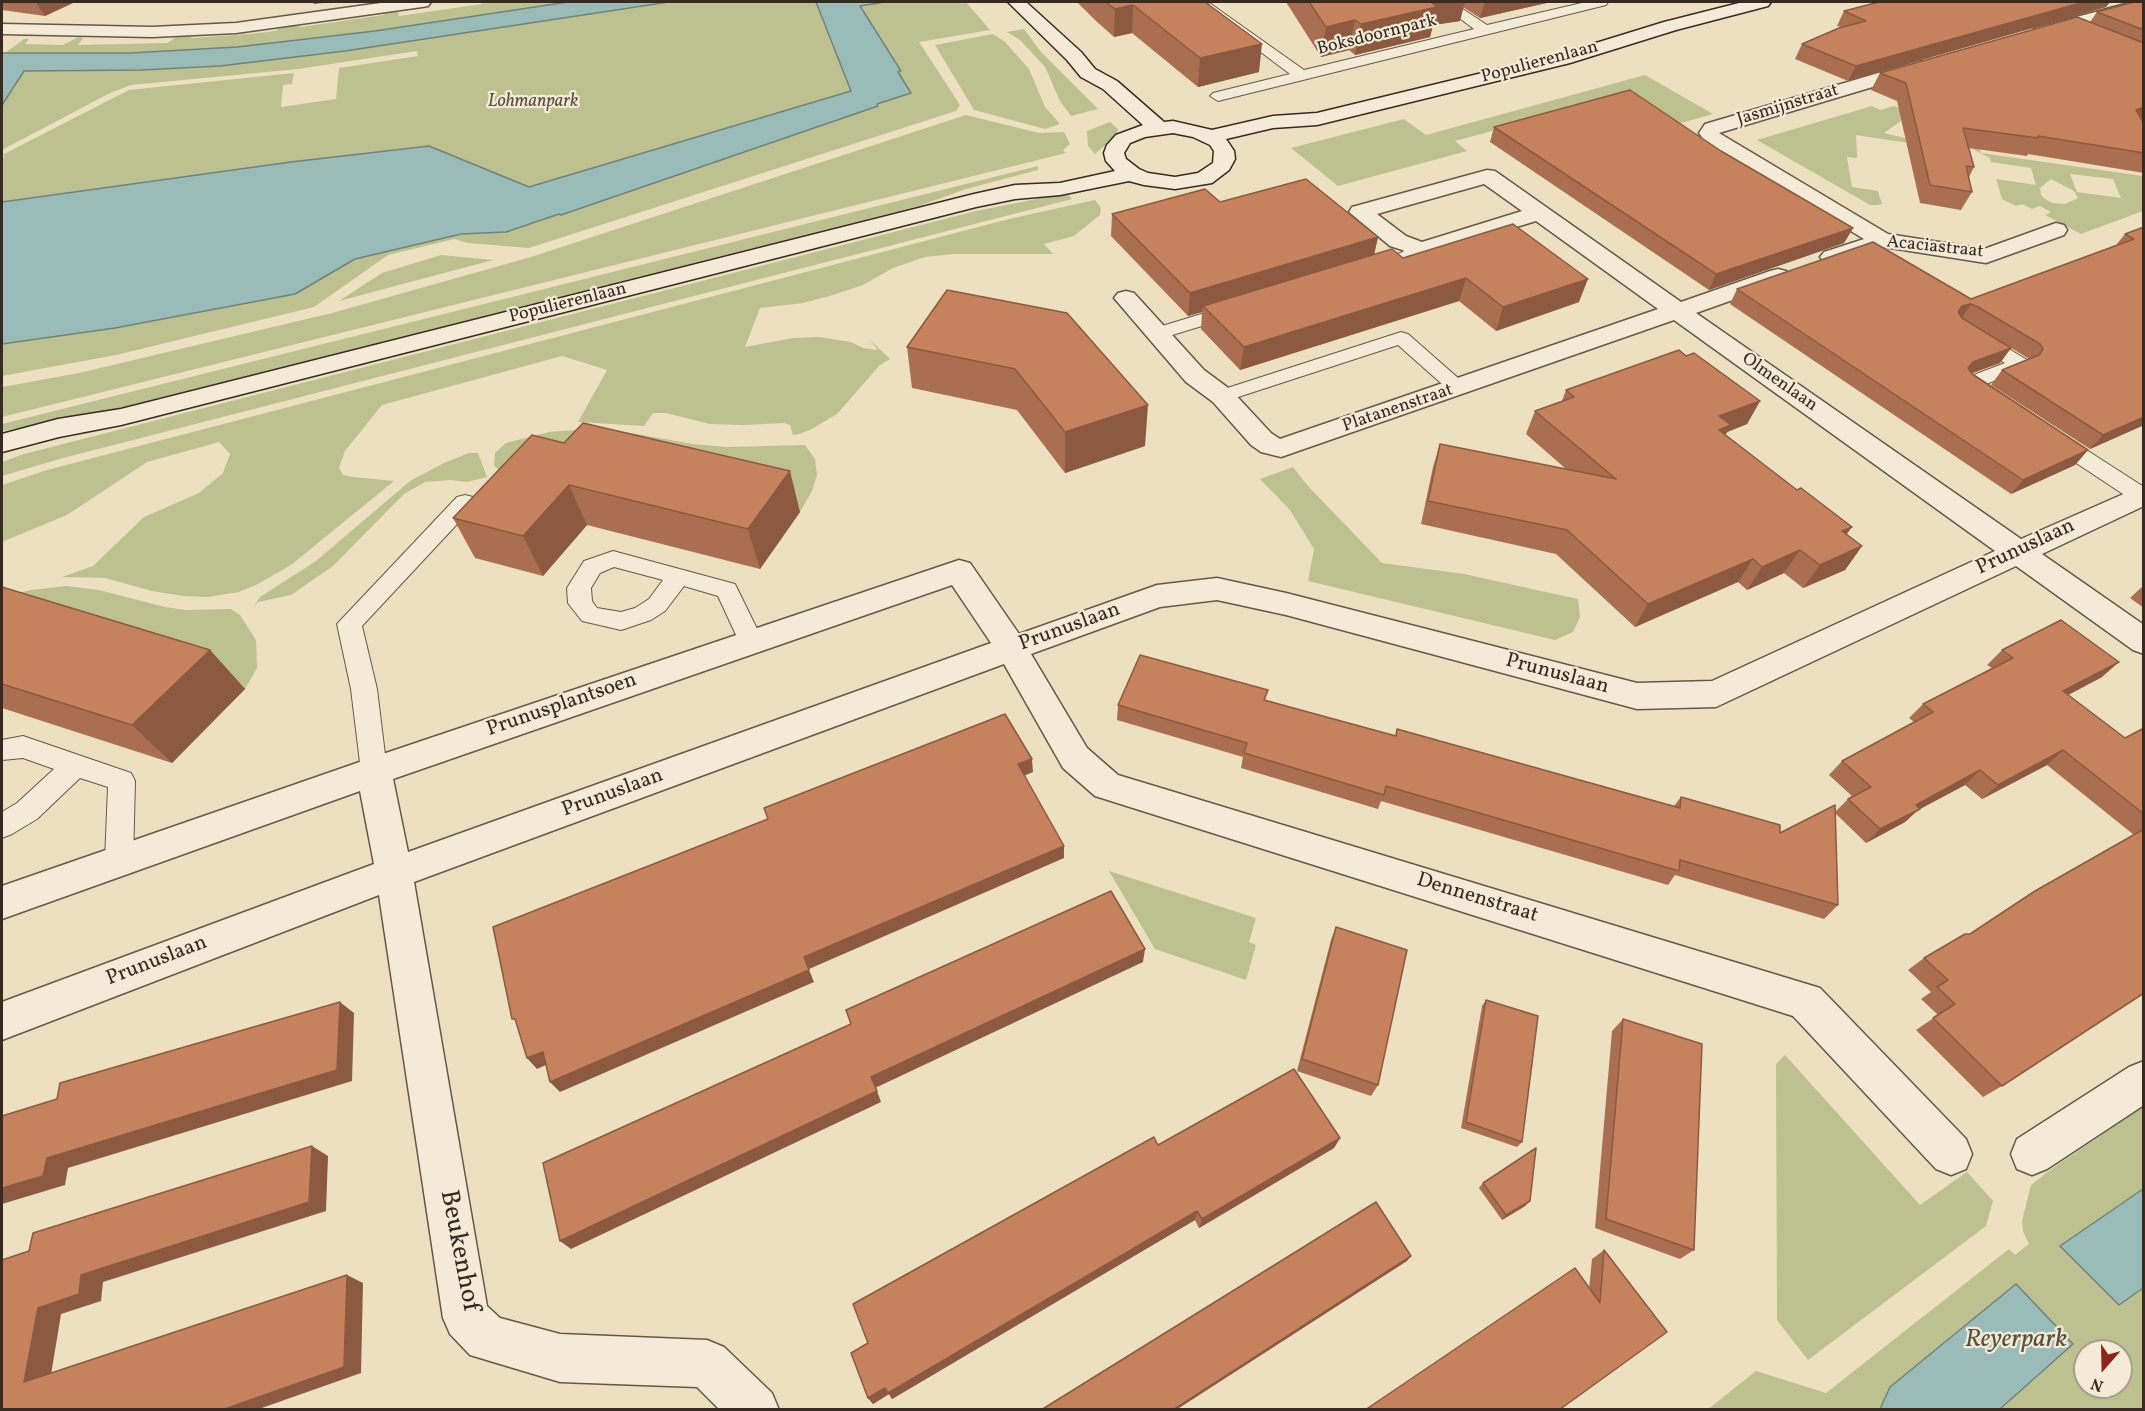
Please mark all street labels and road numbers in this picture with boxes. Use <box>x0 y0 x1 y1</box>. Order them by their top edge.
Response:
street label: Boksdoornpark <box>1315 11 1439 61</box>
street label: Populierenlaan <box>1479 37 1601 89</box>
street label: Jasmijnstraat <box>1735 80 1841 132</box>
street label: Acaciastraat <box>1885 232 1985 264</box>
street label: Populierenlaan <box>507 279 629 329</box>
street label: Olmenlaan <box>1737 349 1821 417</box>
street label: Platanenstraat <box>1340 380 1456 438</box>
street label: Prunuslaan <box>1973 514 2079 582</box>
street label: Prunuslaan <box>1016 598 1124 658</box>
street label: Prunuslaan <box>1503 649 1611 701</box>
street label: Prunusplantsoen <box>484 668 640 744</box>
street label: Prunuslaan <box>559 764 667 824</box>
street label: Dennenstraat <box>1413 869 1541 929</box>
street label: Prunuslaan <box>103 931 211 993</box>
street label: Beukenhof <box>431 1188 485 1314</box>

